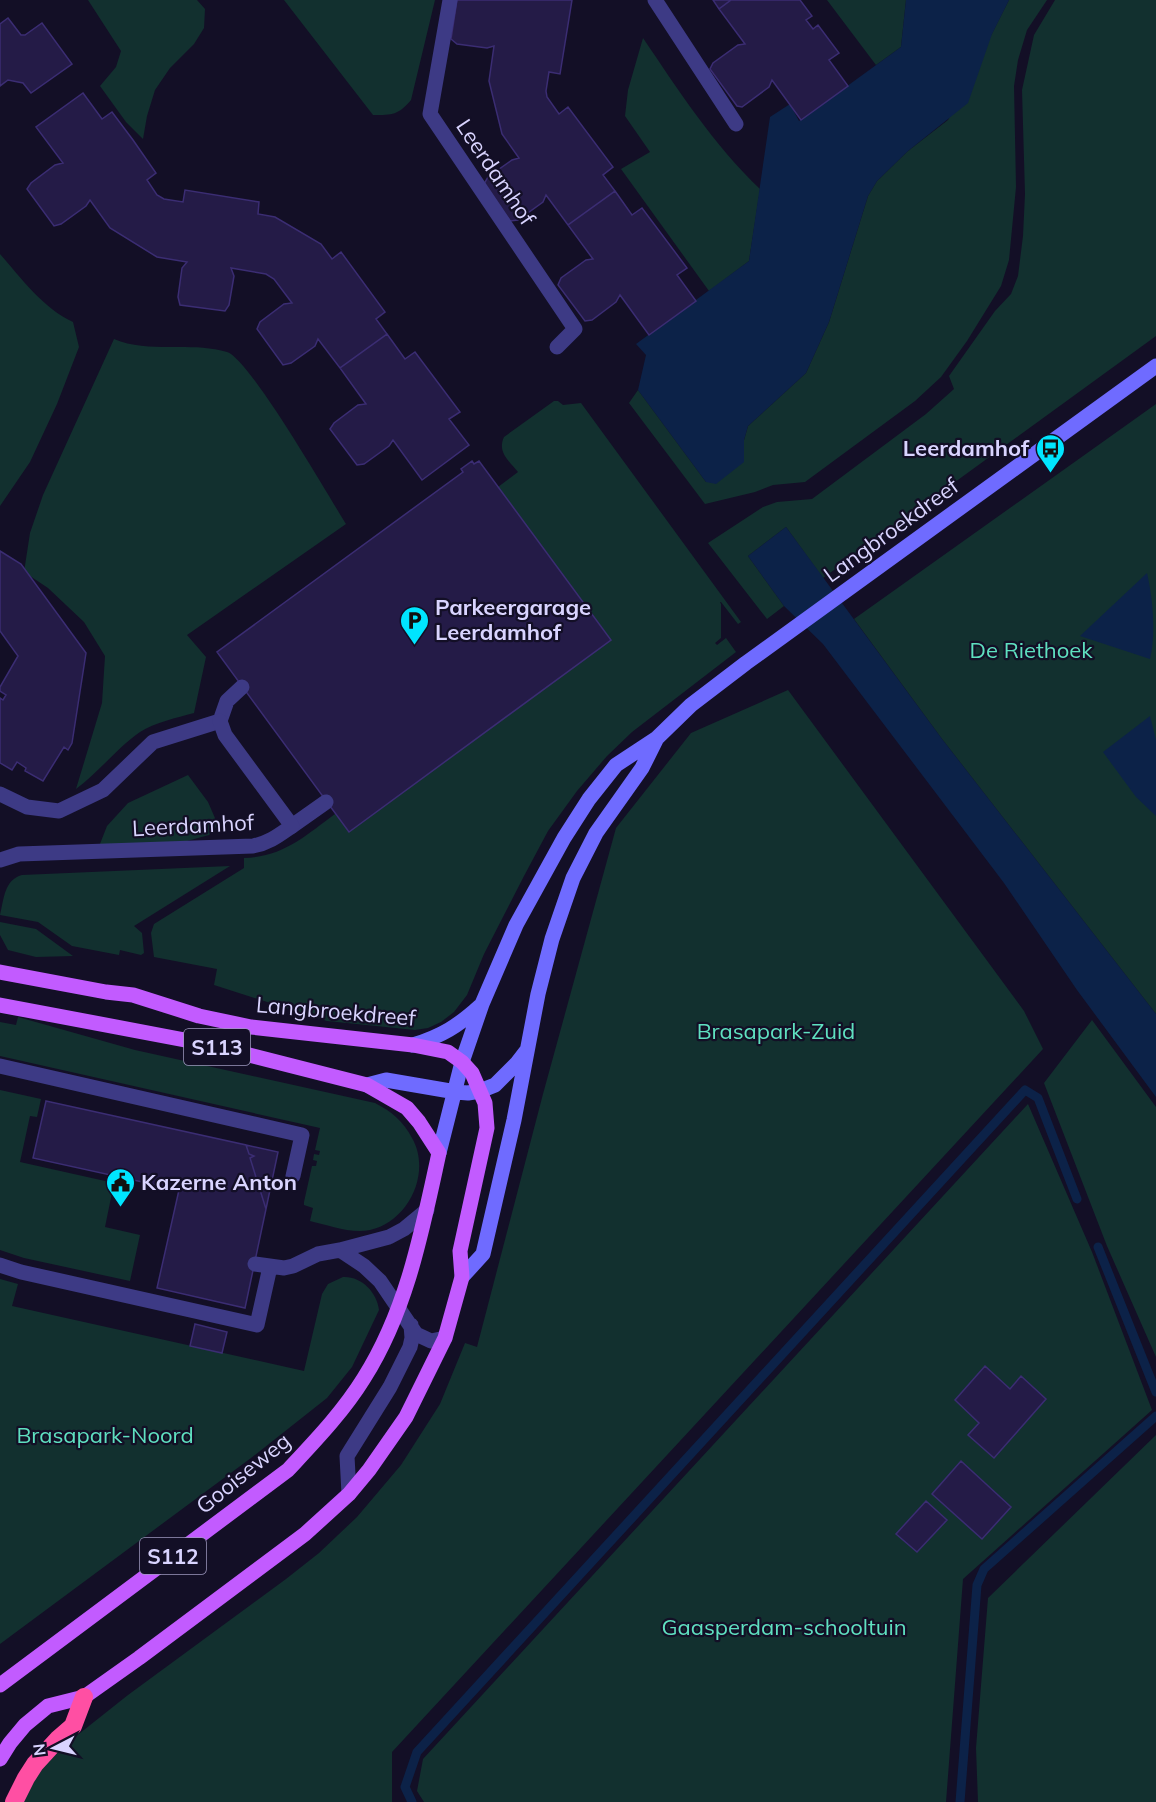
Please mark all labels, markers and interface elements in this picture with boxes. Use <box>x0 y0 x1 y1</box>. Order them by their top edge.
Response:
street label: Leerdamhof <box>450 114 542 231</box>
bus stop icon: Leerdamhof <box>1034 432 1066 474</box>
place label: Leerdamhof <box>903 434 1030 462</box>
street label: Langbroekdreef <box>818 471 965 588</box>
place label: Parkeergarage Leerdamhof <box>435 593 591 646</box>
parking icon: Parkeergarage Leerdamhof <box>398 604 430 646</box>
park label: De Riethoek <box>969 636 1093 664</box>
street label: Leerdamhof <box>131 808 255 842</box>
street label: Langbroekdreef <box>255 990 418 1032</box>
park label: Brasapark-Zuid <box>697 1017 855 1045</box>
road number: S113 <box>184 1029 250 1065</box>
public building icon: Kazerne Anton <box>104 1166 136 1208</box>
place label: Kazerne Anton <box>141 1168 297 1196</box>
park label: Brasapark-Noord <box>16 1421 194 1449</box>
street label: Gooiseweg <box>190 1426 296 1520</box>
road number: S112 <box>140 1538 206 1574</box>
park label: Gaasperdam-schooltuin <box>661 1613 907 1641</box>
north arrow <box>24 1718 84 1778</box>
text: N <box>28 1743 50 1757</box>

